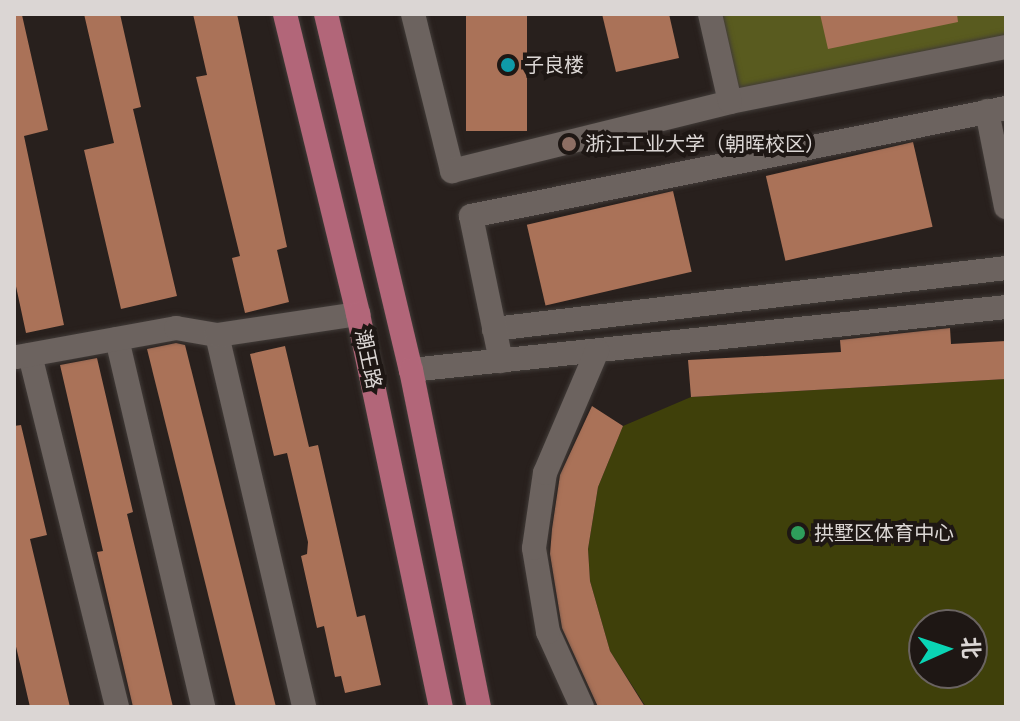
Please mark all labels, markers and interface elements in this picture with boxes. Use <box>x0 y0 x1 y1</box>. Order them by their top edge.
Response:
place label: 子良楼 <box>524 53 584 77</box>
marker: 子良楼 <box>499 56 517 74</box>
place label: 浙江工业大学（朝晖校区） <box>585 132 825 156</box>
marker: 浙江工业大学（朝晖校区） <box>560 135 578 153</box>
street label: 潮王路 <box>350 327 386 391</box>
place label: 拱墅区体育中心 <box>814 521 954 545</box>
marker: 拱墅区体育中心 <box>789 524 807 542</box>
north arrow <box>908 609 988 689</box>
text: 北 <box>957 636 984 659</box>

